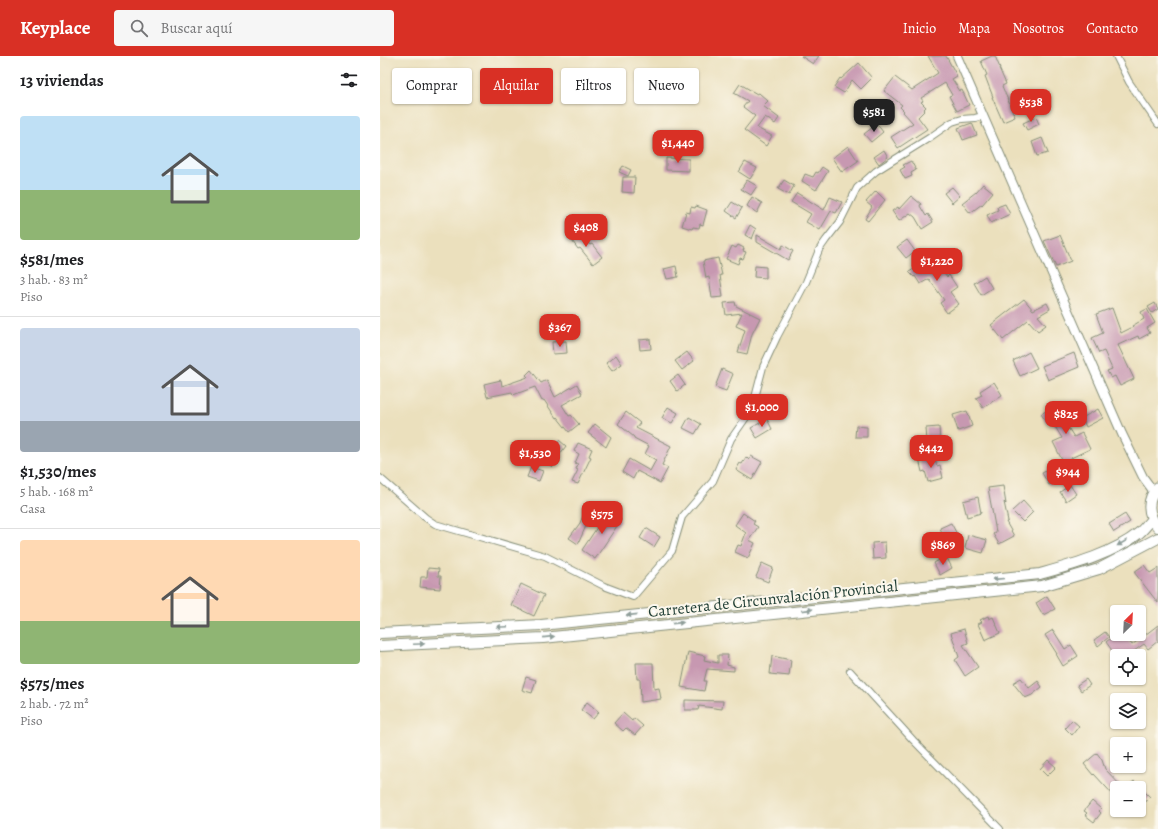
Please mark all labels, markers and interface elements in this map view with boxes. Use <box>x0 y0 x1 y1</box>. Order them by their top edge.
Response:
search box <box>114 10 394 46</box>
text: Keyplace <box>20 15 90 41</box>
icon: search <box>128 17 150 39</box>
text: Buscar aquí <box>160 18 233 38</box>
text: Inicio <box>903 19 936 38</box>
text: Mapa <box>958 19 990 38</box>
text: Nosotros <box>1012 19 1064 38</box>
text: Contacto <box>1086 19 1138 38</box>
chip: Comprar <box>392 68 472 104</box>
chip: Alquilar <box>480 68 553 104</box>
chip: Filtros <box>561 68 626 104</box>
chip: Nuevo <box>634 68 699 104</box>
text: 13 viviendas <box>20 69 104 92</box>
icon: filters <box>338 69 360 91</box>
pin: $538 <box>1007 89 1055 123</box>
text: $538 <box>1019 93 1043 110</box>
pin: $581 <box>850 99 898 133</box>
text: $581 <box>863 103 885 120</box>
pin: $1,440 <box>645 130 711 164</box>
text: $1,440 <box>662 134 694 151</box>
icon: home <box>154 142 226 214</box>
pin: $408 <box>562 214 610 248</box>
text: $408 <box>574 218 598 235</box>
text: $581/mes <box>20 248 84 271</box>
pin: $1,220 <box>904 248 970 282</box>
text: $1,220 <box>920 252 954 269</box>
text: 3 hab. · 83 m² <box>20 271 88 288</box>
text: Piso <box>20 288 42 305</box>
pin: $367 <box>536 314 584 348</box>
text: $367 <box>548 318 572 335</box>
icon: home <box>154 354 226 426</box>
pin: $1,000 <box>729 394 795 428</box>
text: $1,000 <box>745 398 779 415</box>
pin: $825 <box>1042 401 1090 435</box>
text: $825 <box>1054 405 1078 422</box>
pin: $442 <box>907 435 955 469</box>
text: $442 <box>919 439 943 456</box>
pin: $1,530 <box>502 440 568 474</box>
text: $1,530 <box>519 444 551 461</box>
pin: $944 <box>1044 459 1092 493</box>
text: $1,530/mes <box>20 460 96 483</box>
text: $944 <box>1056 463 1080 480</box>
text: 5 hab. · 168 m² <box>20 483 93 500</box>
text: Casa <box>20 500 45 517</box>
pin: $575 <box>578 501 626 535</box>
text: $575 <box>591 505 613 522</box>
pin: $869 <box>919 532 967 566</box>
text: $869 <box>931 536 955 553</box>
one-way arrow <box>1116 540 1128 547</box>
icon: home <box>154 566 226 638</box>
street label: Carretera de Circunvalación Provincial <box>647 575 899 623</box>
one-way arrow <box>992 575 1004 582</box>
north arrow <box>1110 605 1146 641</box>
map controls <box>1110 605 1146 817</box>
one-way arrow <box>801 606 813 613</box>
one-way arrow <box>626 612 638 619</box>
one-way arrow <box>672 620 684 626</box>
one-way arrow <box>495 624 508 630</box>
one-way arrow <box>543 634 555 640</box>
one-way arrow <box>413 641 426 647</box>
button: locate <box>1110 649 1146 685</box>
text: $575/mes <box>20 672 84 695</box>
button: layers <box>1110 693 1146 729</box>
text: 2 hab. · 72 m² <box>20 695 89 712</box>
text: Piso <box>20 712 42 729</box>
button: + <box>1110 737 1146 773</box>
button: − <box>1110 781 1146 817</box>

